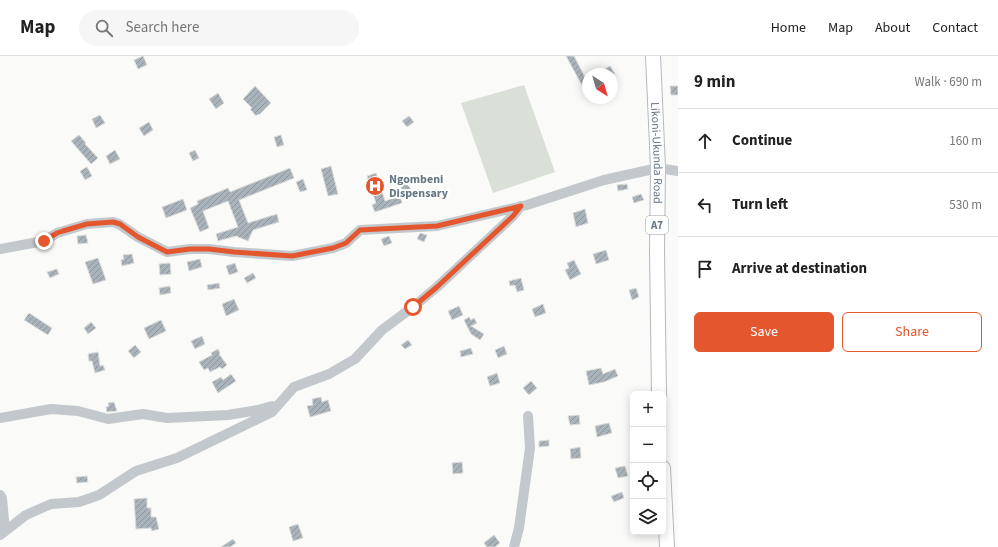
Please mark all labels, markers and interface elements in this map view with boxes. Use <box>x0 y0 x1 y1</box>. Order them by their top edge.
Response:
search box <box>79 10 359 46</box>
text: Map <box>20 14 55 41</box>
icon: search <box>93 17 115 39</box>
text: Search here <box>125 17 199 38</box>
text: Home <box>771 18 806 38</box>
text: Map <box>828 18 853 38</box>
text: About <box>875 18 910 38</box>
text: Contact <box>932 18 978 38</box>
north arrow <box>582 68 618 104</box>
text: 9 min <box>694 70 735 94</box>
text: Walk · 690 m <box>914 73 982 91</box>
street label: Likoni-Ukunda Road <box>646 102 666 204</box>
icon: ahead <box>694 130 716 152</box>
text: Continue <box>732 130 792 151</box>
text: 160 m <box>949 132 982 150</box>
place label: Ngombeni Dispensary <box>389 171 449 202</box>
hospital icon: Ngombeni Dispensary <box>364 175 386 197</box>
icon: left <box>694 194 716 216</box>
text: Turn left <box>732 194 788 215</box>
text: 530 m <box>949 196 982 214</box>
road number: A7 <box>646 216 668 234</box>
route end <box>35 232 53 250</box>
icon: arrive <box>694 258 716 280</box>
text: Arrive at destination <box>732 258 867 279</box>
route start <box>404 298 422 316</box>
button: Save <box>694 312 834 352</box>
button: Share <box>842 312 982 352</box>
map controls <box>630 391 666 535</box>
button: + <box>630 391 666 427</box>
button: − <box>630 427 666 463</box>
button: locate <box>630 463 666 499</box>
button: layers <box>630 499 666 535</box>

